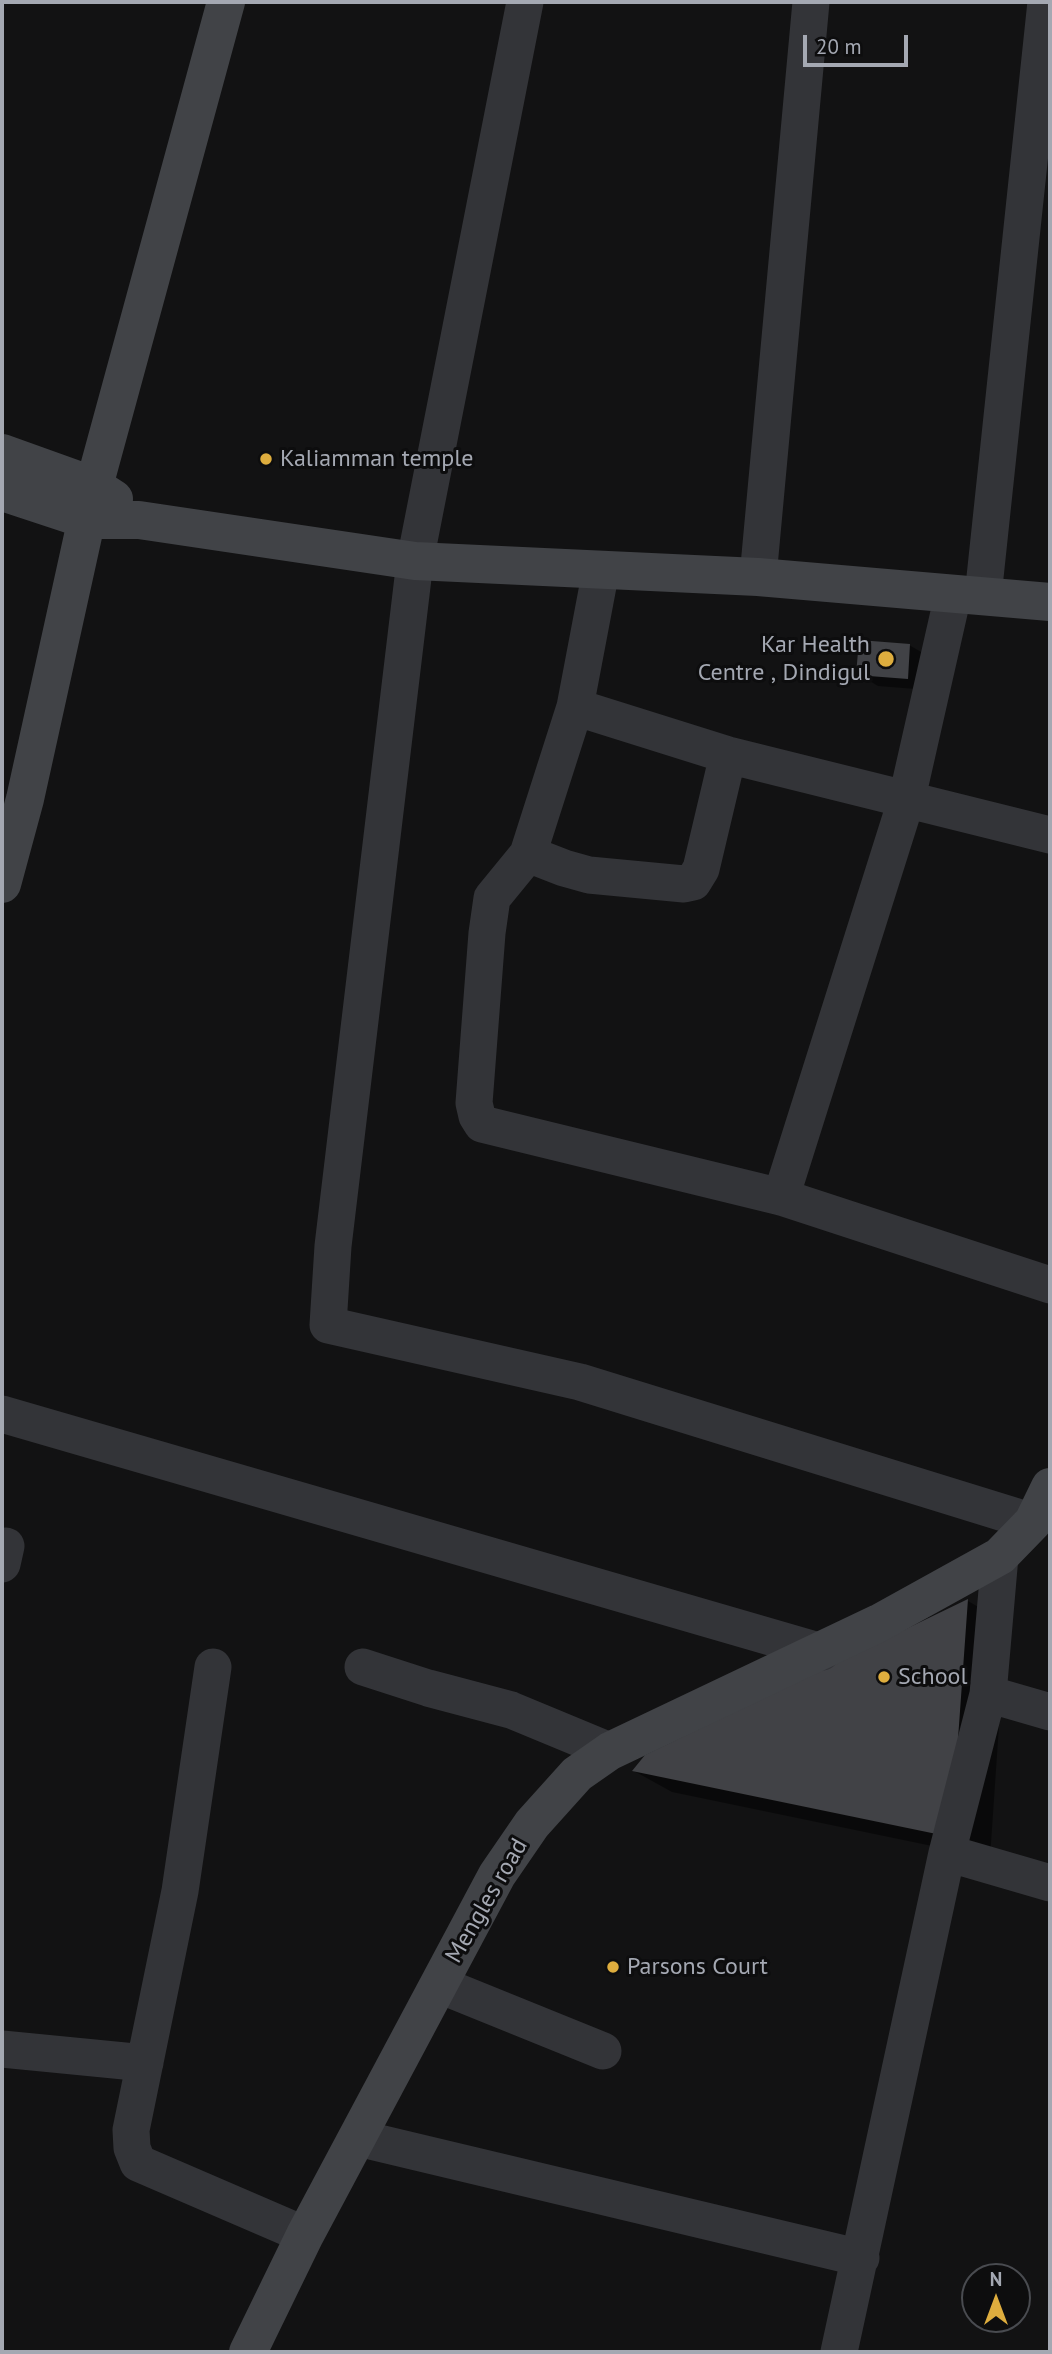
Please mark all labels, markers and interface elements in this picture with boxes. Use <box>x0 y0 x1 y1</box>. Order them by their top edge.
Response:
scale bar <box>807 21 912 65</box>
text: 20 m <box>816 33 862 60</box>
place label: Kaliamman temple <box>280 445 473 473</box>
marker: Kaliamman temple <box>258 451 274 467</box>
place label: Kar Health Centre , Dindigul <box>698 631 870 687</box>
marker: Kar Health Centre , Dindigul <box>876 649 896 669</box>
place label: School <box>898 1663 967 1691</box>
marker: School <box>876 1669 892 1685</box>
street label: Mengles road <box>440 1834 534 1968</box>
place label: Parsons Court <box>627 1953 768 1981</box>
marker: Parsons Court <box>605 1959 621 1975</box>
north arrow <box>961 2263 1031 2333</box>
text: N <box>990 2267 1002 2291</box>

